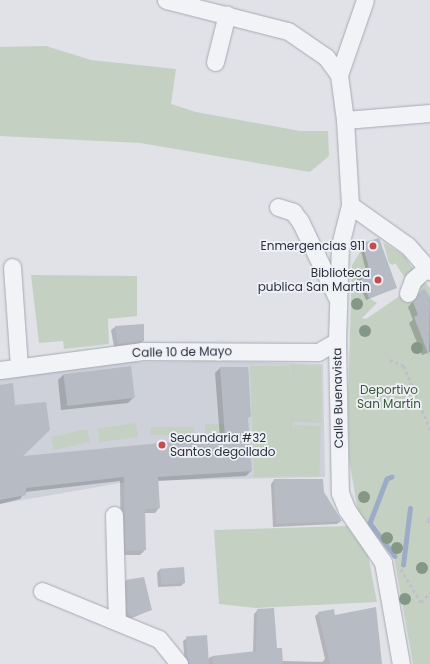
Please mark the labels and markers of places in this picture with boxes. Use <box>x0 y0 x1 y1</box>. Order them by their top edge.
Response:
place label: Enmergencias 911 <box>261 239 365 253</box>
marker: Enmergencias 911 <box>368 241 378 251</box>
place label: Biblioteca publica San Martin <box>258 266 370 294</box>
marker: Biblioteca publica San Martin <box>373 275 383 285</box>
place label: Secundaria #32 Santos degollado <box>170 431 276 459</box>
marker: Secundaria #32 Santos degollado <box>157 440 167 450</box>

